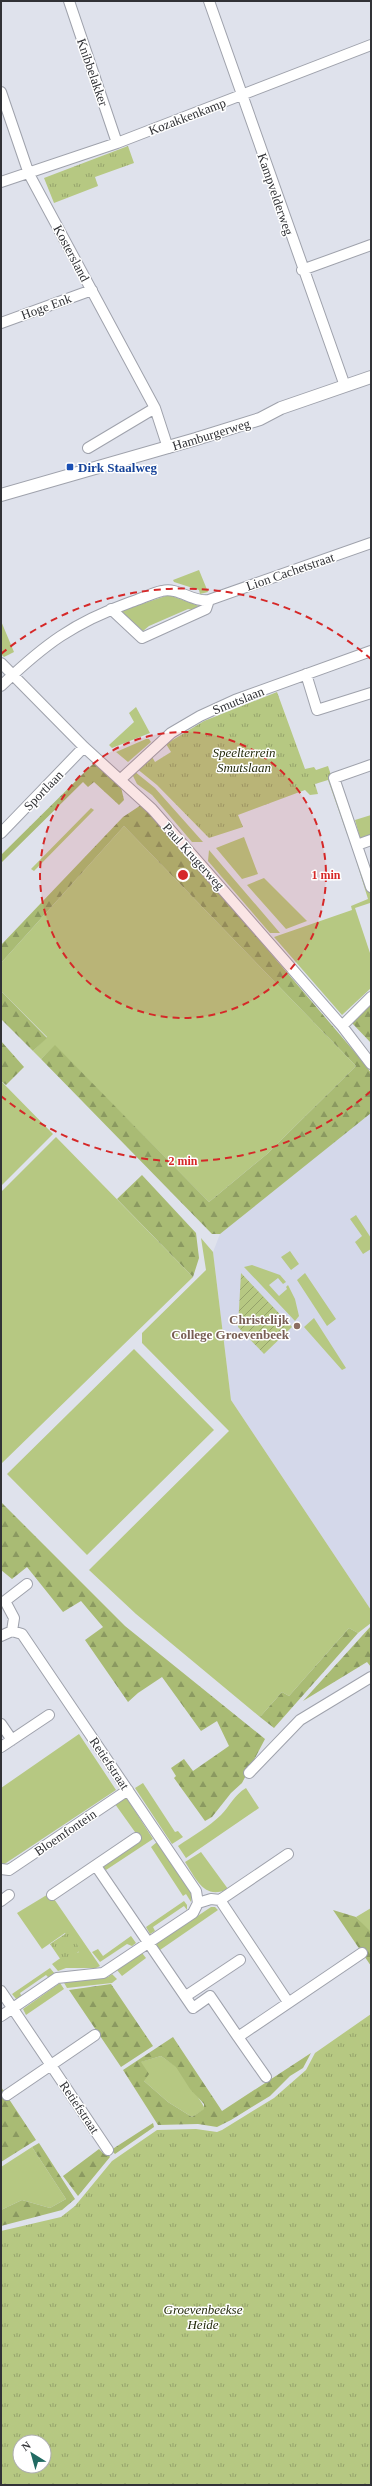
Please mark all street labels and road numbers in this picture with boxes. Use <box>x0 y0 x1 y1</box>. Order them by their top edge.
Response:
street label: Knibbelakker <box>74 36 111 109</box>
street label: Kozakkenkamp <box>146 95 228 138</box>
street label: Kampvelderweg <box>254 151 297 238</box>
street label: Kostersland <box>50 222 93 285</box>
street label: Hoge Enk <box>19 290 74 322</box>
street label: Hamburgerweg <box>170 415 252 453</box>
street label: Lion Cachetstraat <box>244 549 336 594</box>
street label: Smutslaan <box>210 683 267 718</box>
street label: Sportlaan <box>21 767 66 813</box>
street label: Paul Krugerweg <box>160 820 228 893</box>
street label: Retiefstraat <box>87 1734 133 1793</box>
street label: Bloemfontein <box>31 1806 100 1859</box>
street label: Retiefstraat <box>57 2078 103 2137</box>

